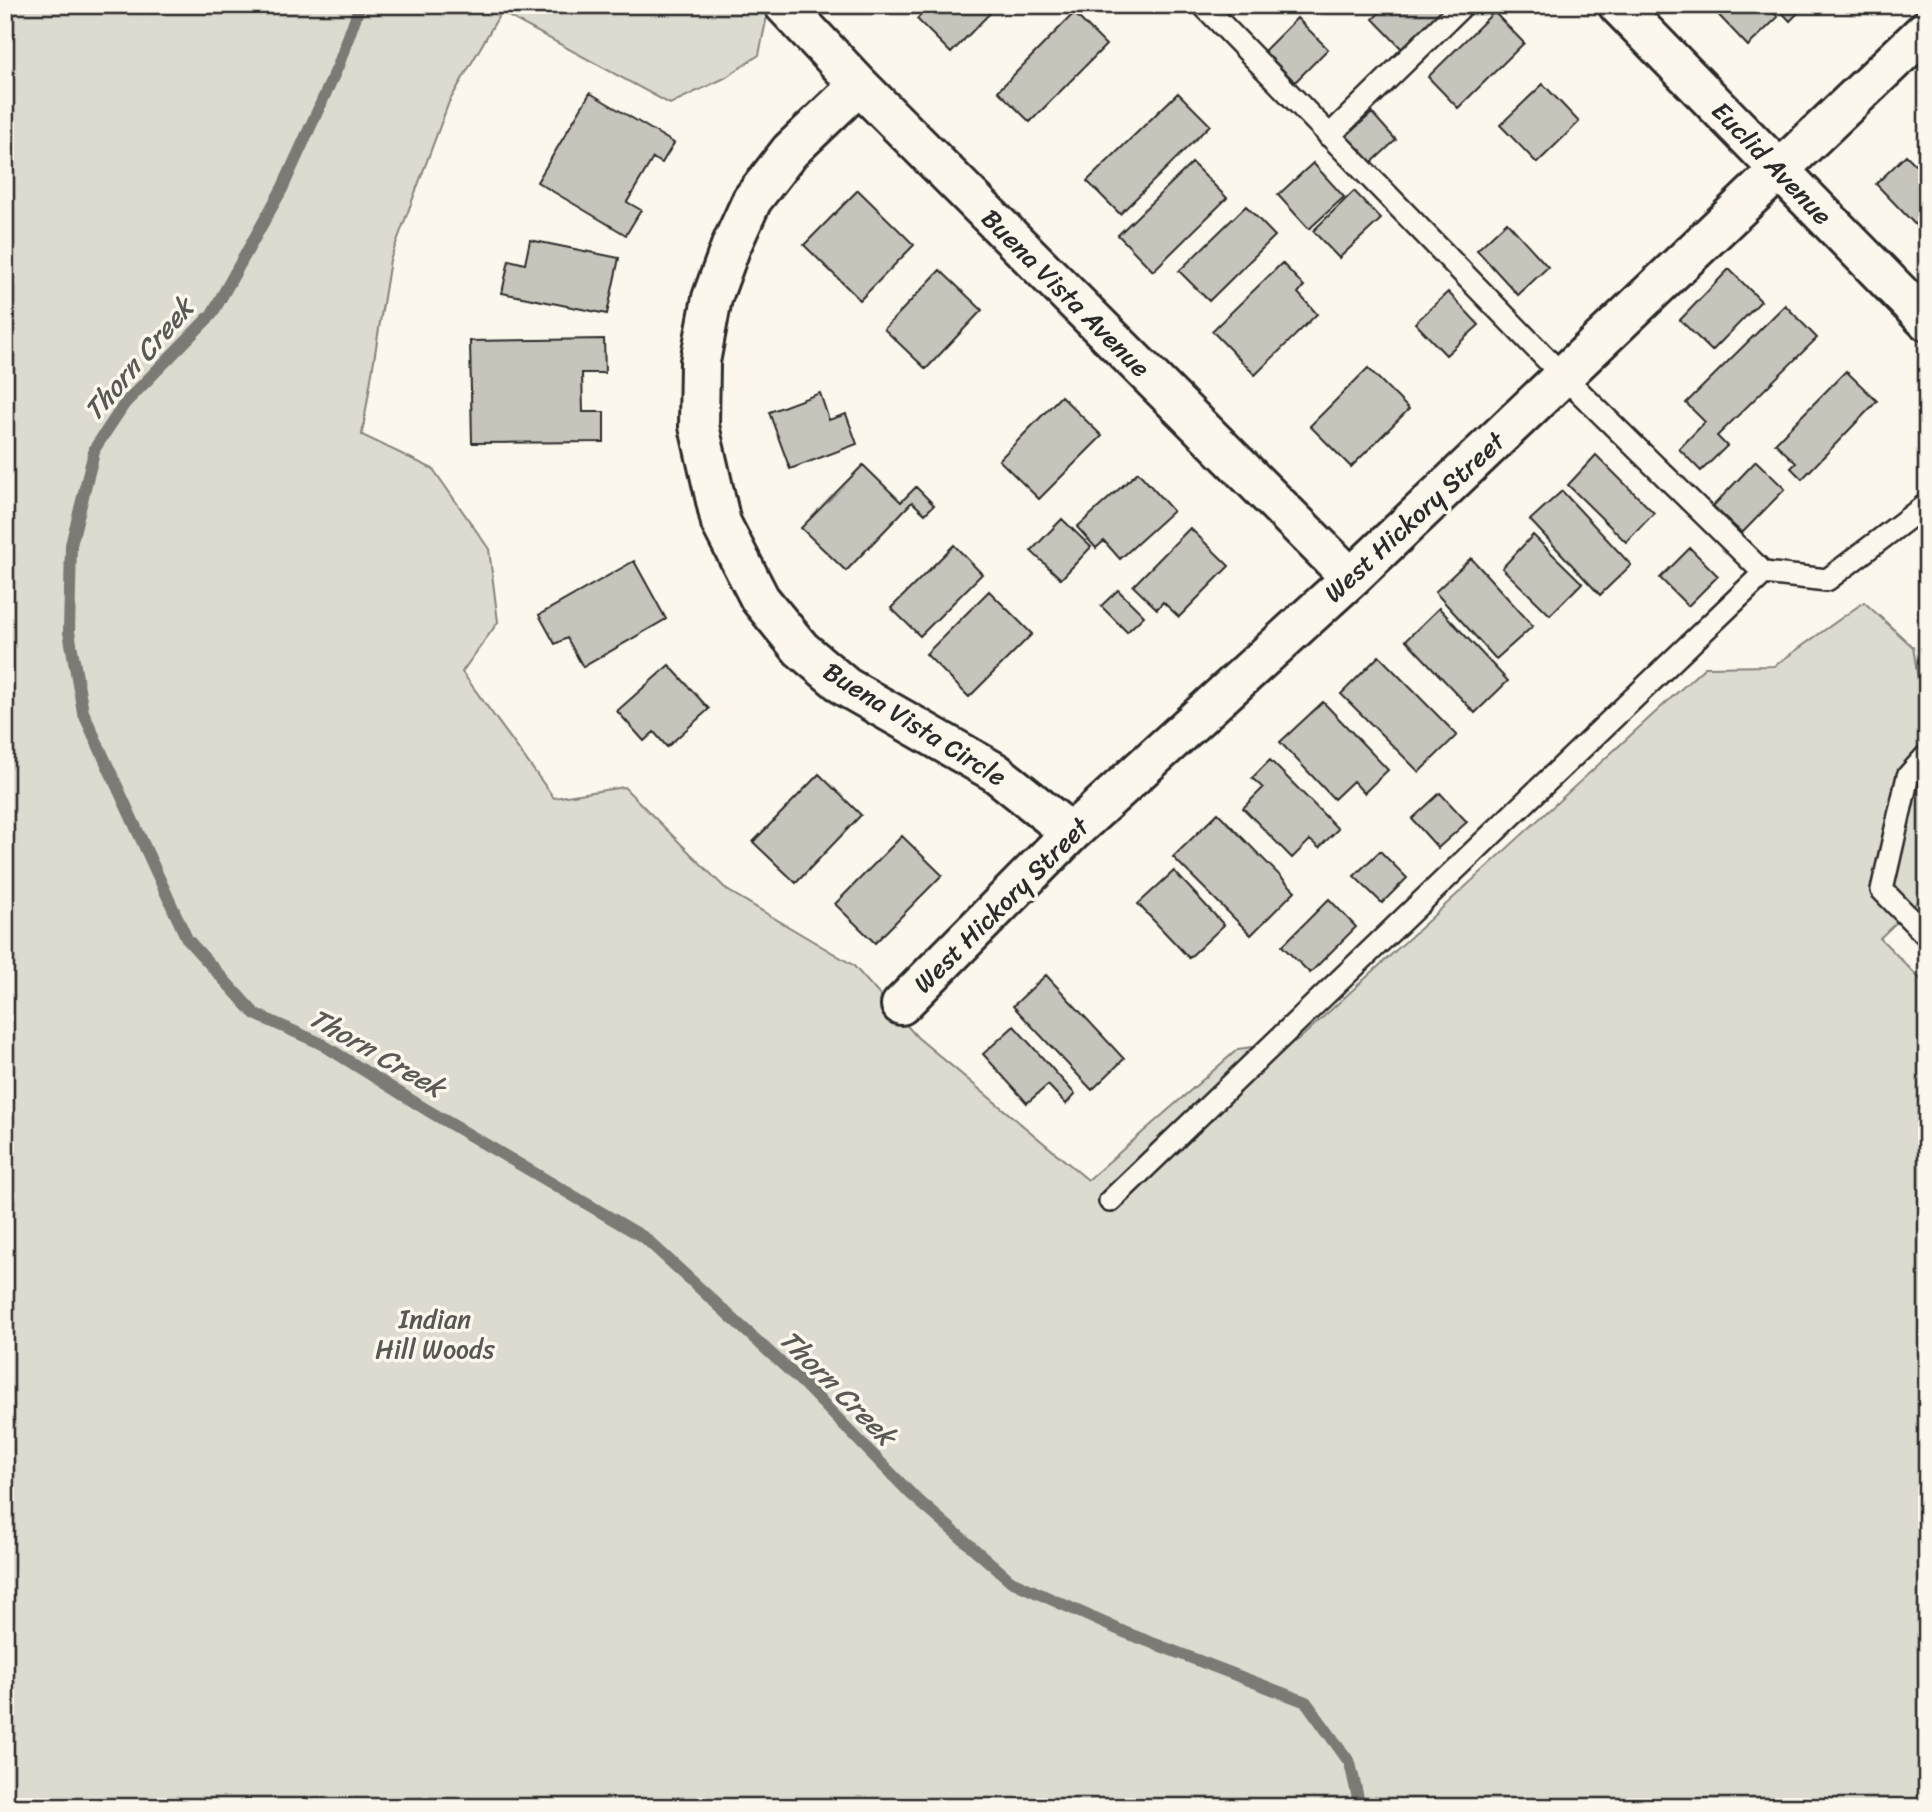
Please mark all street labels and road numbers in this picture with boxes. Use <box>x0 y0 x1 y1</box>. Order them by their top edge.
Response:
street label: Euclid Avenue <box>1700 90 1844 236</box>
street label: Buena Vista Avenue <box>970 197 1162 389</box>
street label: West Hickory Street <box>1312 419 1517 614</box>
street label: Buena Vista Circle <box>814 649 1016 799</box>
street label: West Hickory Street <box>902 805 1101 1004</box>

